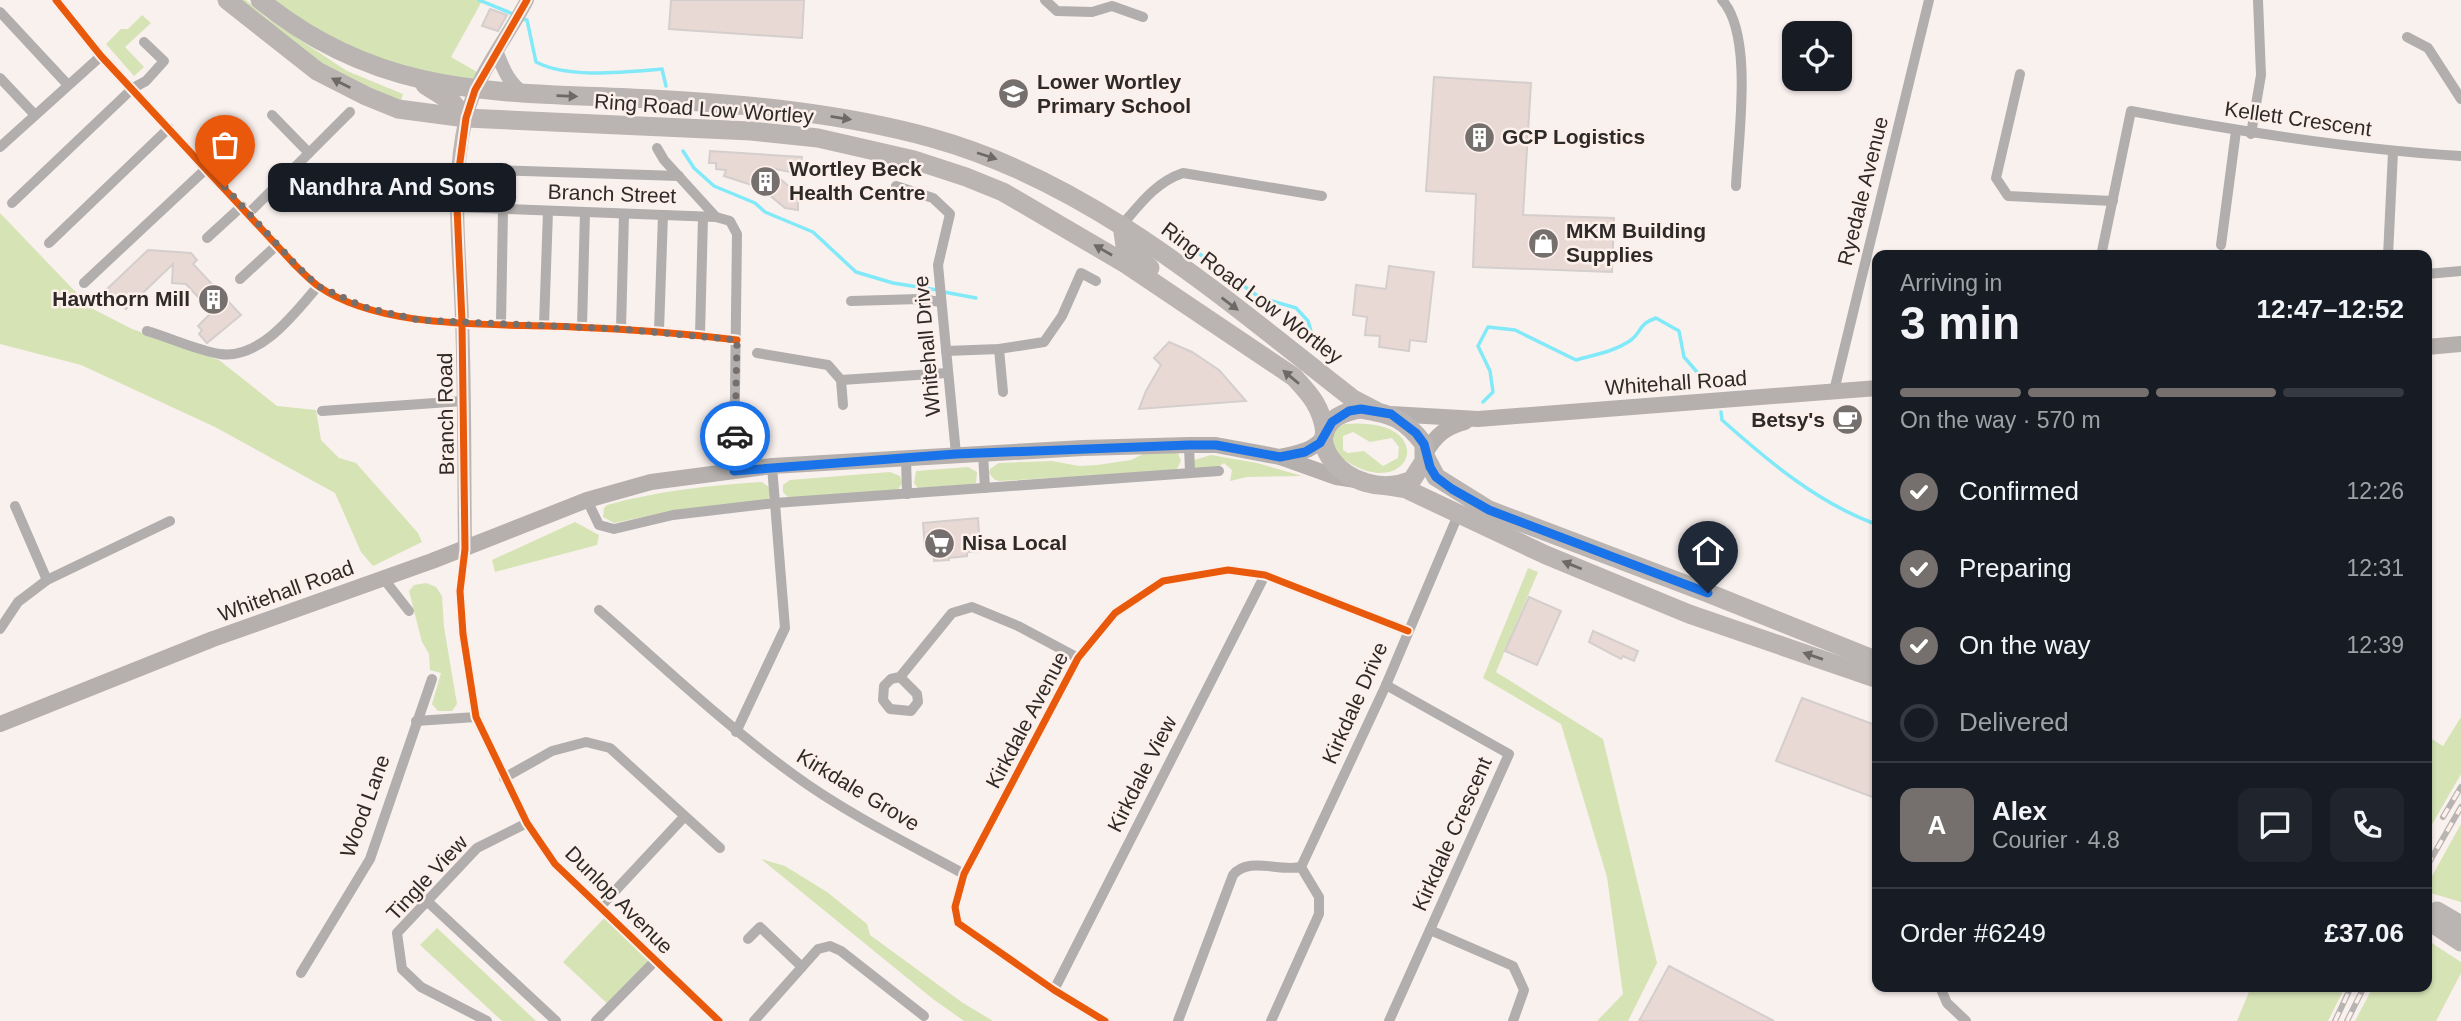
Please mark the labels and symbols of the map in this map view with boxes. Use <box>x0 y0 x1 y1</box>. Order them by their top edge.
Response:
place label: Lower Wortley Primary School <box>1037 70 1191 117</box>
school or university icon: Lower Wortley Primary School <box>997 77 1031 111</box>
one-way arrow <box>331 78 351 89</box>
street label: Ring Road Low Wortley <box>593 89 815 128</box>
one-way arrow <box>557 91 579 102</box>
street label: Kellett Crescent <box>2223 97 2373 140</box>
one-way arrow <box>830 113 852 124</box>
street label: Ryedale Avenue <box>1833 114 1892 268</box>
pin <box>195 115 255 187</box>
building icon: GCP Logistics <box>1462 120 1496 154</box>
place label: GCP Logistics <box>1502 125 1645 148</box>
one-way arrow <box>977 151 998 162</box>
place label: Wortley Beck Health Centre <box>789 157 926 204</box>
callout: Nandhra And Sons <box>267 162 516 212</box>
building icon: Wortley Beck Health Centre <box>749 164 783 198</box>
street label: Branch Street <box>547 180 677 207</box>
street label: Ring Road Low Wortley <box>1157 217 1348 368</box>
place label: MKM Building Supplies <box>1566 219 1706 266</box>
shop icon: MKM Building Supplies <box>1526 226 1560 260</box>
one-way arrow <box>1093 244 1112 256</box>
street label: Whitehall Drive <box>909 275 944 417</box>
building icon: Hawthorn Mill <box>196 282 230 316</box>
place label: Hawthorn Mill <box>52 287 190 310</box>
one-way arrow <box>1221 297 1239 311</box>
street label: Branch Road <box>433 353 458 475</box>
street label: Whitehall Road <box>1604 366 1748 399</box>
one-way arrow <box>1283 370 1300 385</box>
courier <box>700 401 770 471</box>
cafe icon: Betsy's <box>1831 403 1865 437</box>
place label: Betsy's <box>1751 408 1825 431</box>
pin <box>1678 521 1738 593</box>
supermarket icon: Nisa Local <box>922 526 956 560</box>
place label: Nisa Local <box>962 531 1067 554</box>
street label: Whitehall Road <box>215 555 357 626</box>
one-way arrow <box>1561 559 1582 570</box>
street label: Kirkdale Drive <box>1317 638 1392 767</box>
street label: Kirkdale Avenue <box>981 648 1072 792</box>
one-way arrow <box>1803 650 1824 661</box>
street label: Kirkdale View <box>1103 711 1181 836</box>
street label: Kirkdale Grove <box>793 744 924 835</box>
street label: Wood Lane <box>335 752 394 860</box>
street label: Kirkdale Crescent <box>1407 753 1496 914</box>
street label: Tingle View <box>382 830 472 925</box>
street label: Dunlop Avenue <box>561 841 678 958</box>

